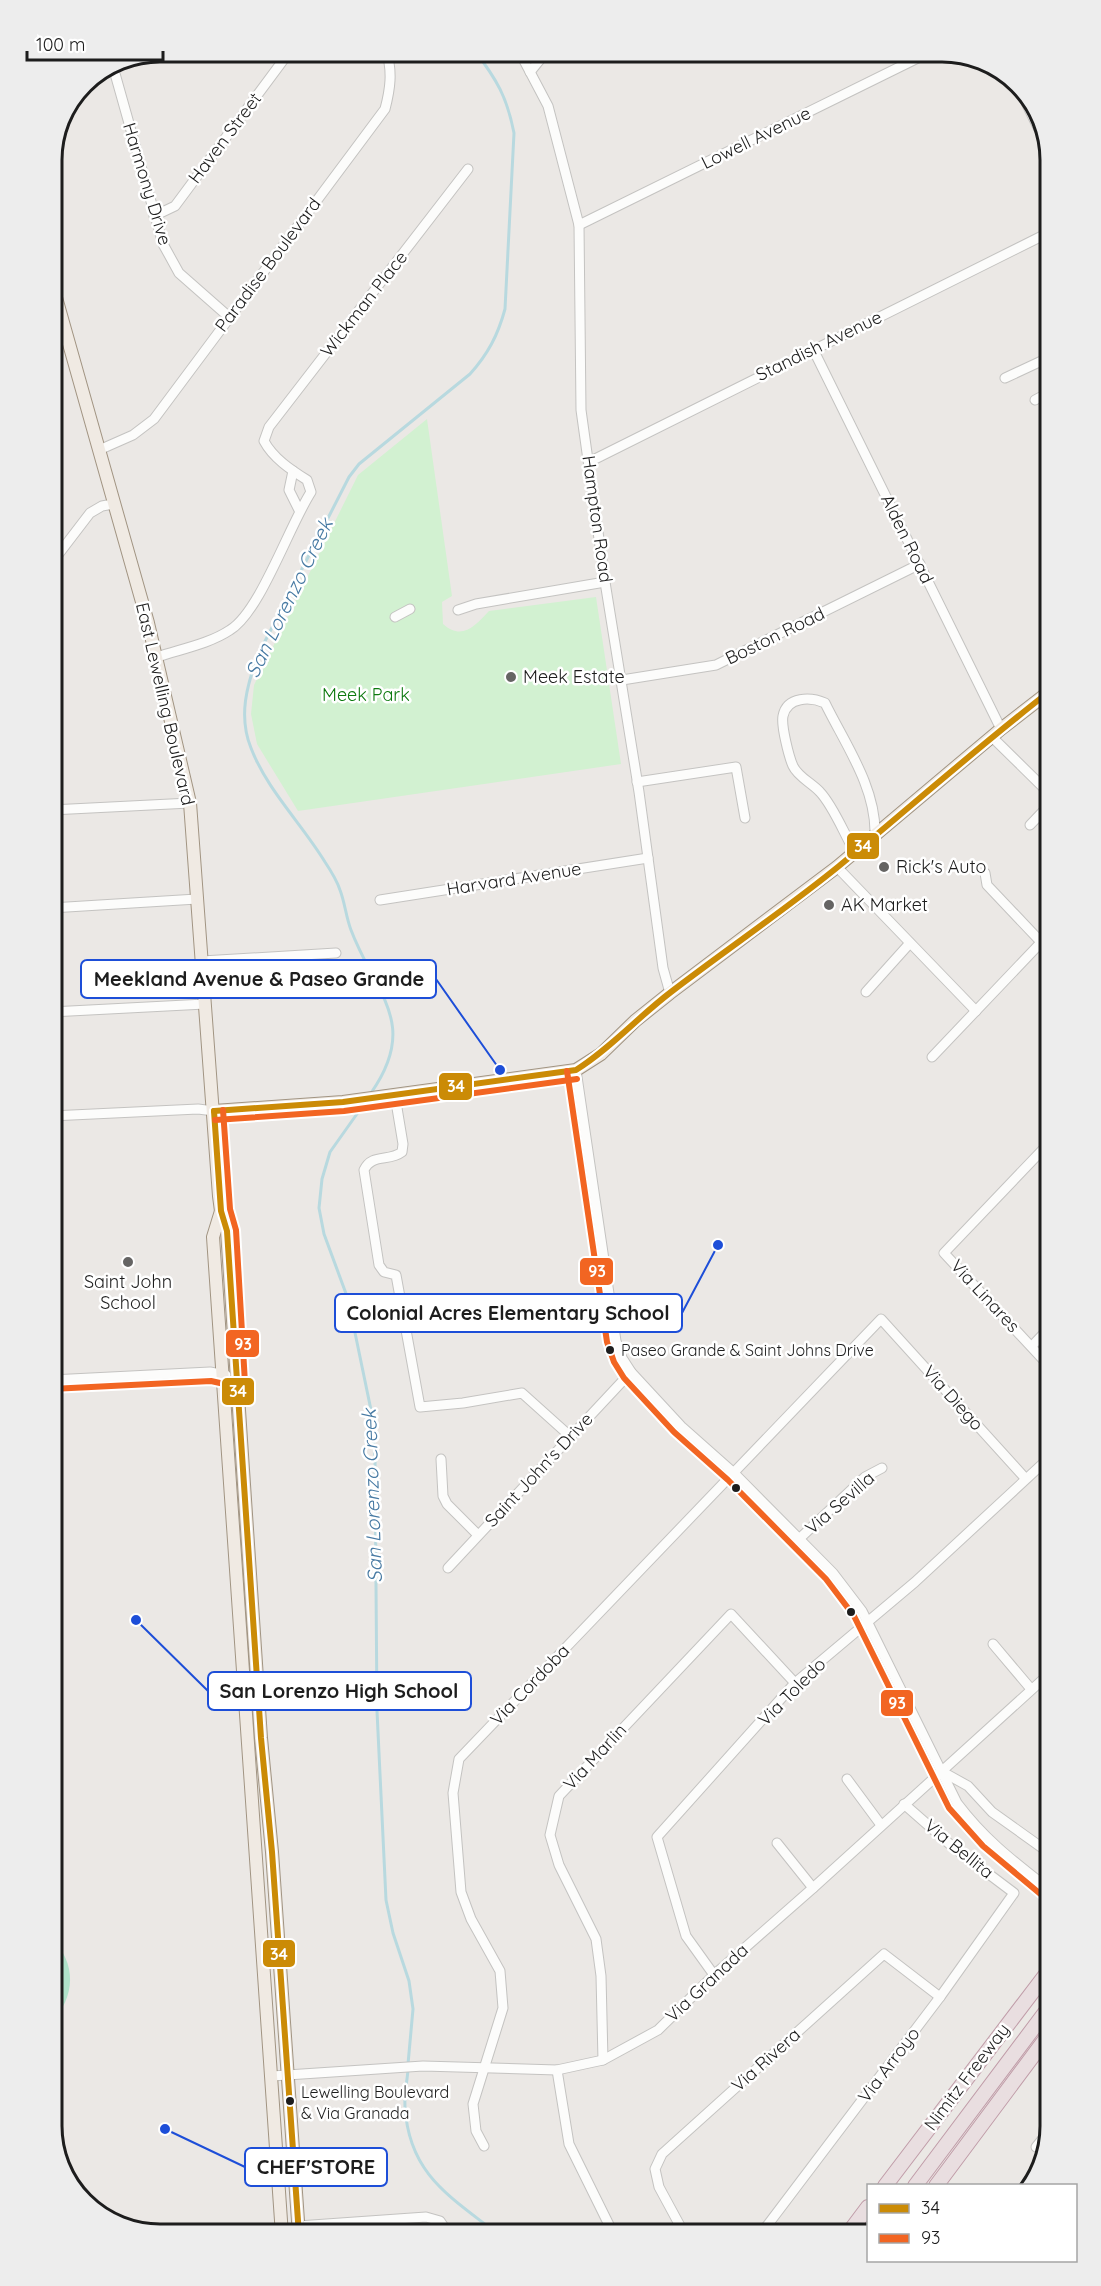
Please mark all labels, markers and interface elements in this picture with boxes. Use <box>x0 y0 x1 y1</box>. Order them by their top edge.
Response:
scale bar <box>27 24 164 62</box>
text: 100 m <box>36 33 85 56</box>
street label: Haven Street <box>183 88 266 188</box>
street label: Lowell Avenue <box>697 101 814 174</box>
street label: Harmony Drive <box>118 120 177 248</box>
street label: Paradise Boulevard <box>210 193 326 336</box>
street label: Wickman Place <box>315 246 412 361</box>
street label: Standish Avenue <box>752 305 886 386</box>
street label: Hampton Road <box>577 454 618 584</box>
street label: Alden Road <box>876 490 939 587</box>
water label: San Lorenzo Creek <box>239 512 339 681</box>
street label: East Lewelling Boulevard <box>131 600 200 808</box>
street label: Boston Road <box>721 602 828 670</box>
place label: Meek Estate <box>523 665 625 688</box>
marker: Meek Estate <box>504 670 518 684</box>
park label: Meek Park <box>322 683 410 706</box>
line badge: 34 <box>846 832 880 860</box>
text: 34 <box>854 836 873 856</box>
place label: Rick's Auto <box>896 855 986 878</box>
street label: Harvard Avenue <box>445 857 583 901</box>
marker: Rick's Auto <box>877 860 891 874</box>
place label: AK Market <box>841 893 928 916</box>
marker: AK Market <box>822 898 836 912</box>
callout: Meekland Avenue & Paseo Grande <box>81 960 436 998</box>
text: Meekland Avenue & Paseo Grande <box>94 966 424 991</box>
line badge: 34 <box>438 1072 473 1101</box>
text: 34 <box>447 1076 466 1096</box>
street label: Via Linares <box>946 1254 1025 1337</box>
marker: Saint John School <box>121 1255 135 1269</box>
line badge: 93 <box>579 1257 614 1286</box>
text: 93 <box>588 1261 606 1281</box>
place label: Saint John School <box>84 1270 172 1314</box>
callout: Colonial Acres Elementary School <box>335 1294 682 1332</box>
text: Colonial Acres Elementary School <box>346 1300 670 1325</box>
line badge: 93 <box>225 1329 260 1358</box>
text: 93 <box>234 1334 252 1354</box>
place label: Paseo Grande & Saint Johns Drive <box>621 1340 874 1360</box>
marker: Paseo Grande & Saint Johns Drive <box>604 1344 616 1356</box>
street label: Via Diego <box>918 1360 989 1435</box>
line badge: 34 <box>221 1377 255 1406</box>
text: 34 <box>229 1381 248 1401</box>
water label: San Lorenzo Creek <box>356 1406 387 1583</box>
street label: Saint John's Drive <box>480 1408 598 1532</box>
street label: Via Sevilla <box>800 1466 879 1539</box>
unlabelled marker <box>730 1482 742 1494</box>
unlabelled marker <box>845 1606 857 1618</box>
street label: Via Cordoba <box>485 1639 574 1730</box>
street label: Via Toledo <box>753 1653 831 1731</box>
callout: San Lorenzo High School <box>208 1672 471 1710</box>
text: San Lorenzo High School <box>220 1678 458 1703</box>
line badge: 93 <box>880 1689 914 1717</box>
text: 93 <box>888 1693 906 1713</box>
street label: Via Marlin <box>558 1719 631 1795</box>
street label: Via Bellita <box>920 1814 999 1884</box>
street label: Via Granada <box>660 1938 753 2027</box>
line badge: 34 <box>262 1939 296 1968</box>
text: 34 <box>270 1944 289 1964</box>
street label: Nimitz Freeway <box>919 2018 1014 2135</box>
street label: Via Arroyo <box>853 2022 924 2107</box>
street label: Via Rivera <box>726 2023 805 2097</box>
place label: Lewelling Boulevard & Via Granada <box>301 2082 449 2123</box>
marker: Lewelling Boulevard & Via Granada <box>284 2095 296 2107</box>
callout: CHEF'STORE <box>245 2148 387 2186</box>
text: CHEF'STORE <box>257 2154 375 2179</box>
legend <box>867 2184 1077 2262</box>
text: 34 <box>921 2196 940 2219</box>
text: 93 <box>921 2226 940 2249</box>

